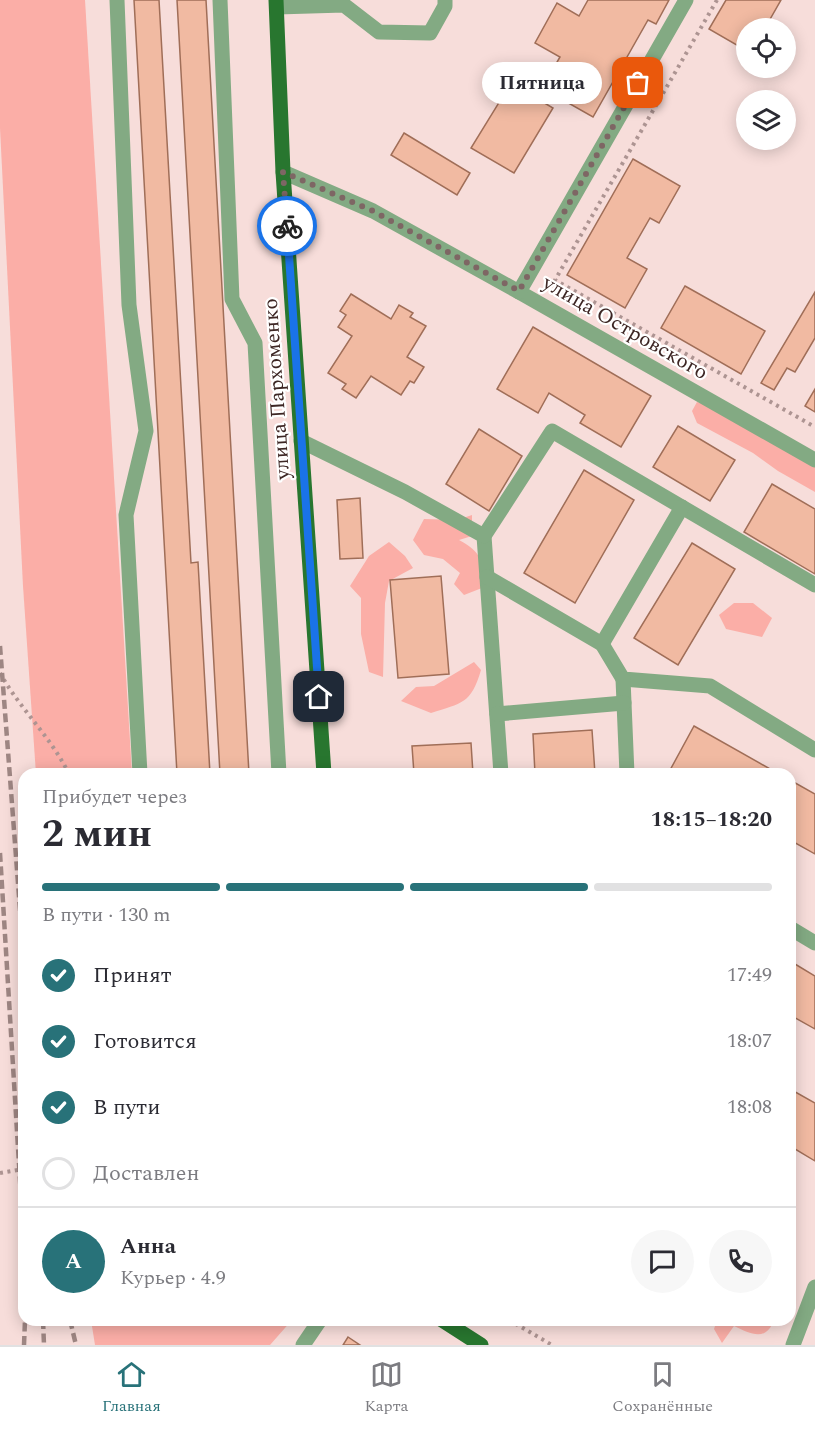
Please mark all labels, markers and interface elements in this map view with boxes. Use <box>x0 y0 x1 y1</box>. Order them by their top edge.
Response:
map controls <box>736 18 796 150</box>
button: locate <box>736 18 796 78</box>
pin <box>612 57 663 108</box>
callout: Пятница <box>482 62 602 104</box>
icon: bag <box>621 66 654 99</box>
text: Пятница <box>499 68 585 98</box>
button: layers <box>736 90 796 150</box>
courier <box>257 196 317 256</box>
icon: bike <box>271 210 304 243</box>
street label: улица Островского <box>535 267 714 389</box>
street label: улица Пархоменко <box>255 297 299 482</box>
pin <box>293 671 344 722</box>
icon: home <box>302 680 335 713</box>
text: Прибудет через <box>42 782 187 812</box>
text: 18:15–18:20 <box>650 803 772 836</box>
text: 2 мин <box>42 805 152 864</box>
text: В пути · 130 m <box>42 900 170 930</box>
icon: check <box>42 959 75 992</box>
text: Принят <box>93 959 172 992</box>
text: 17:49 <box>727 960 772 990</box>
icon: check <box>42 1025 75 1058</box>
text: Готовится <box>93 1025 197 1058</box>
text: 18:07 <box>727 1026 772 1056</box>
icon: check <box>42 1091 75 1124</box>
text: В пути <box>93 1091 160 1124</box>
text: 18:08 <box>727 1092 772 1122</box>
text: Доставлен <box>93 1157 200 1190</box>
text: Анна <box>120 1230 176 1263</box>
button: chat <box>631 1230 694 1293</box>
button: phone <box>709 1230 772 1293</box>
text: А <box>65 1245 82 1278</box>
text: Курьер · 4.9 <box>120 1263 226 1293</box>
tab: Главная <box>102 1358 161 1418</box>
tab: Карта <box>365 1358 408 1418</box>
tab: Сохранённые <box>612 1358 713 1418</box>

